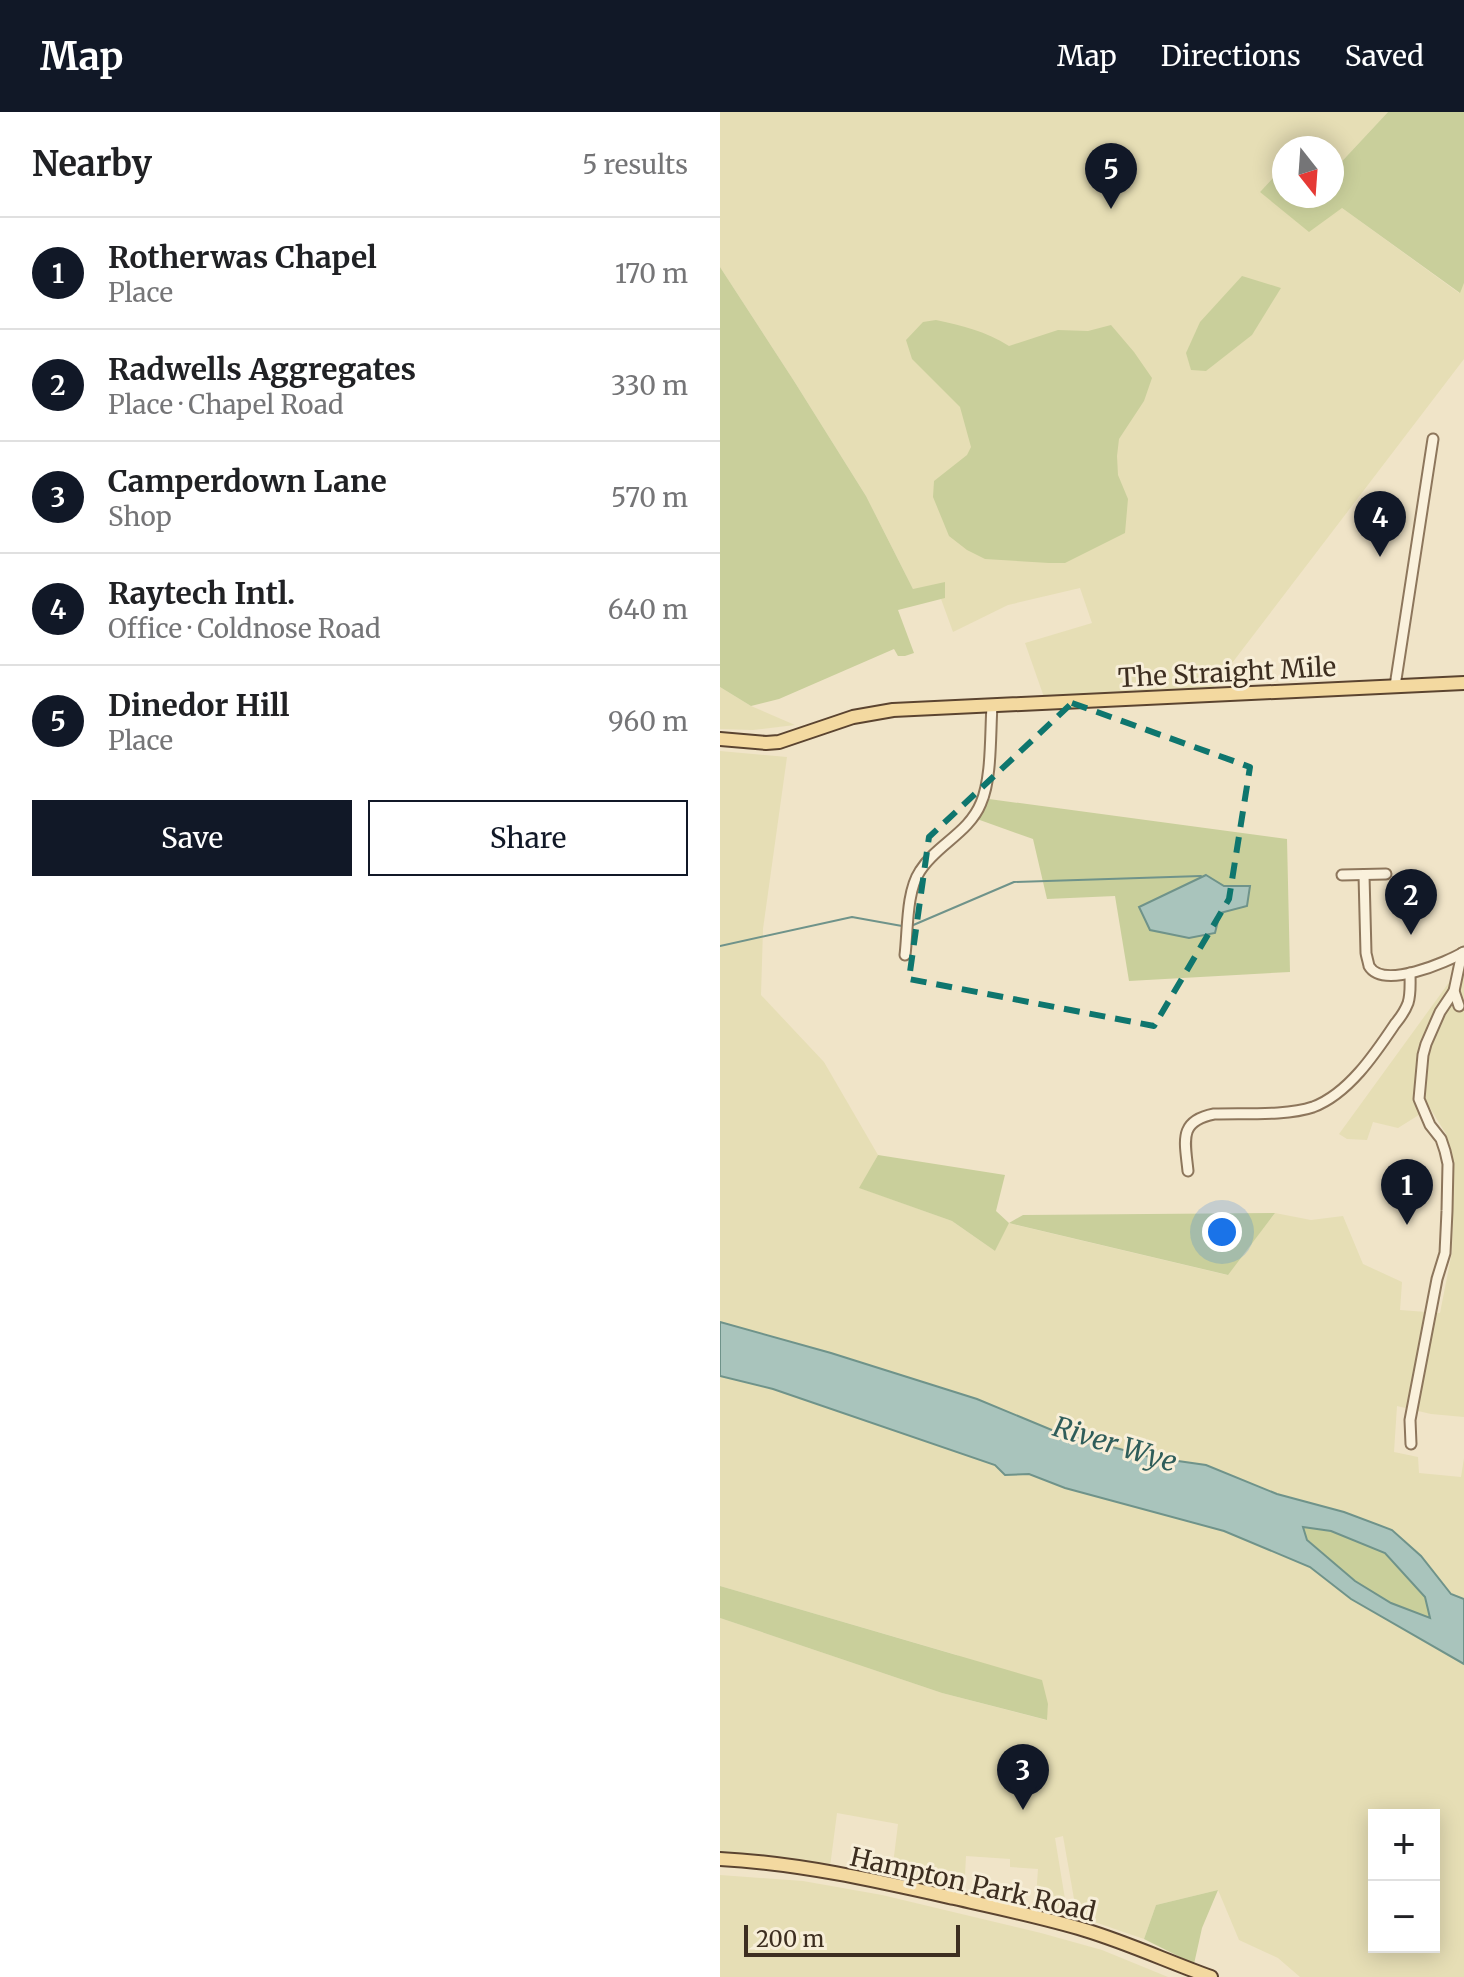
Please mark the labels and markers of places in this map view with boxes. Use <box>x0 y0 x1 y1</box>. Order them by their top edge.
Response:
pin: 5 <box>1085 143 1137 209</box>
pin: 4 <box>1354 491 1406 557</box>
pin: 2 <box>1385 869 1437 935</box>
pin: 1 <box>1381 1159 1433 1225</box>
pin: 3 <box>997 1744 1049 1810</box>

